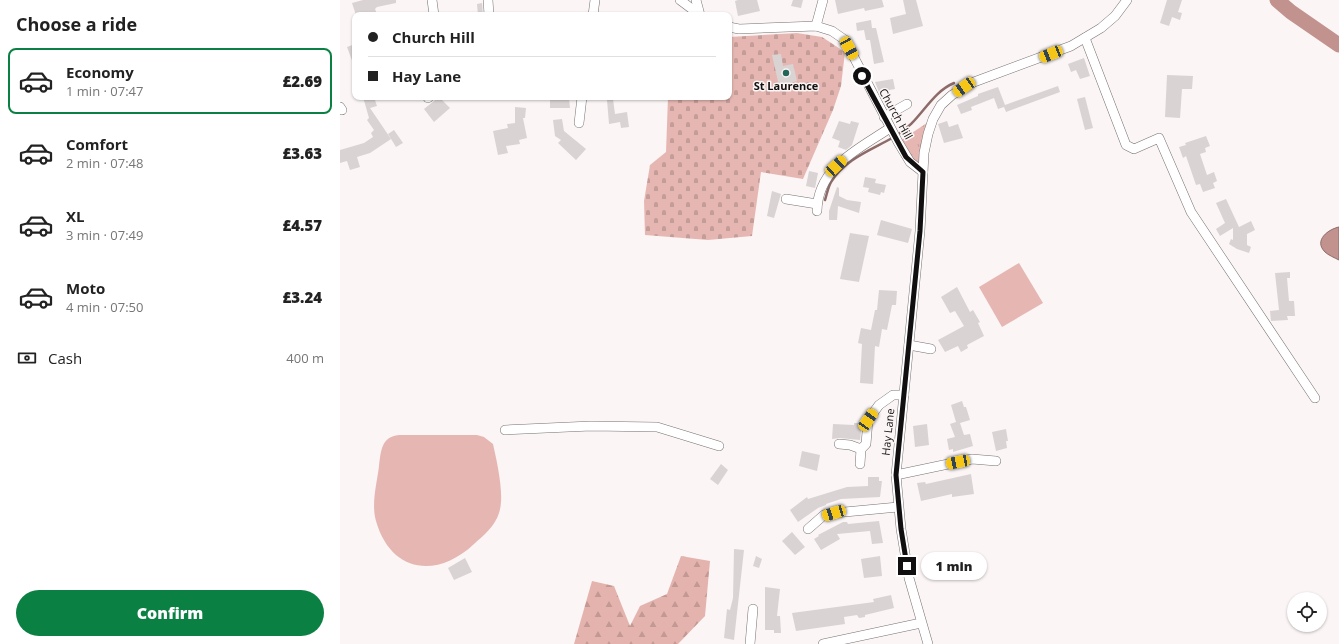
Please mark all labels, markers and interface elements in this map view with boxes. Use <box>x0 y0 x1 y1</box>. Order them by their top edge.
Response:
text: Choose a ride <box>16 12 137 36</box>
text: Church Hill <box>392 27 475 47</box>
car <box>838 35 860 61</box>
car <box>1038 44 1064 64</box>
text: Economy <box>66 62 134 82</box>
icon: car <box>18 63 54 99</box>
text: Hay Lane <box>392 66 461 86</box>
route start <box>853 67 871 85</box>
marker: St Laurence <box>781 68 791 78</box>
text: £2.69 <box>283 71 322 91</box>
car <box>951 75 977 99</box>
place label: St Laurence <box>754 78 819 93</box>
text: 1 min · 07:47 <box>66 82 143 100</box>
street label: Church Hill <box>876 86 917 142</box>
text: Comfort <box>66 134 128 154</box>
icon: car <box>18 135 54 171</box>
text: £3.63 <box>283 143 322 163</box>
car <box>823 153 849 179</box>
text: 2 min · 07:48 <box>66 154 143 172</box>
text: XL <box>66 206 84 226</box>
icon: car <box>18 207 54 243</box>
text: £4.57 <box>283 215 322 235</box>
text: 3 min · 07:49 <box>66 226 143 244</box>
text: Moto <box>66 278 105 298</box>
icon: car <box>18 279 54 315</box>
text: £3.24 <box>283 287 322 307</box>
text: 4 min · 07:50 <box>66 298 143 316</box>
icon: cash <box>16 347 38 369</box>
text: Cash <box>48 348 82 368</box>
text: 400 m <box>286 349 324 367</box>
car <box>856 407 880 433</box>
street label: Hay Lane <box>878 408 897 456</box>
car <box>945 454 971 470</box>
car <box>821 504 847 522</box>
callout: 1 min <box>921 552 987 580</box>
route end <box>898 557 916 575</box>
text: 1 min <box>936 557 972 575</box>
button: Confirm <box>16 590 324 636</box>
map controls <box>1287 592 1327 632</box>
button: locate <box>1287 592 1327 632</box>

